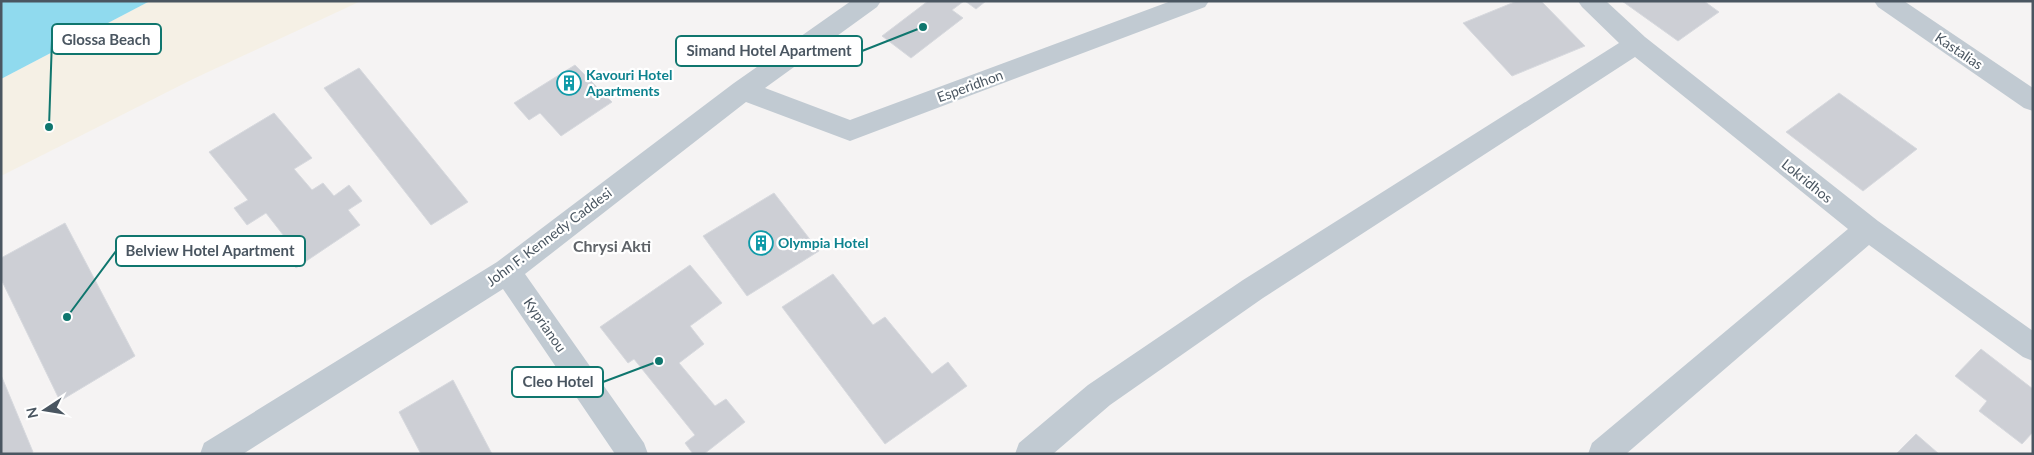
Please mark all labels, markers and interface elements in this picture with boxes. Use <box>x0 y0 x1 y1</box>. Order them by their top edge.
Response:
callout: Glossa Beach <box>52 24 161 54</box>
street label: Kastalias <box>1932 28 1986 73</box>
text: Glossa Beach <box>62 30 150 48</box>
callout: Simand Hotel Apartment <box>676 36 862 66</box>
text: Simand Hotel Apartment <box>686 41 852 59</box>
place label: Kavouri Hotel Apartments <box>585 66 672 99</box>
street label: Esperidhon <box>934 66 1005 105</box>
building icon: Kavouri Hotel Apartments <box>556 70 582 96</box>
street label: Lokridhos <box>1779 155 1836 206</box>
street label: John F. Kennedy Caddesi <box>483 184 615 289</box>
building icon: Olympia Hotel <box>748 230 774 256</box>
place label: Olympia Hotel <box>778 234 868 251</box>
callout: Belview Hotel Apartment <box>116 236 305 266</box>
district label: Chrysi Akti <box>573 236 651 255</box>
text: Belview Hotel Apartment <box>126 241 295 259</box>
street label: Kyprianou <box>520 294 570 355</box>
callout: Cleo Hotel <box>512 367 603 397</box>
text: Cleo Hotel <box>523 372 593 390</box>
north arrow <box>20 385 70 435</box>
text: N <box>22 406 41 420</box>

